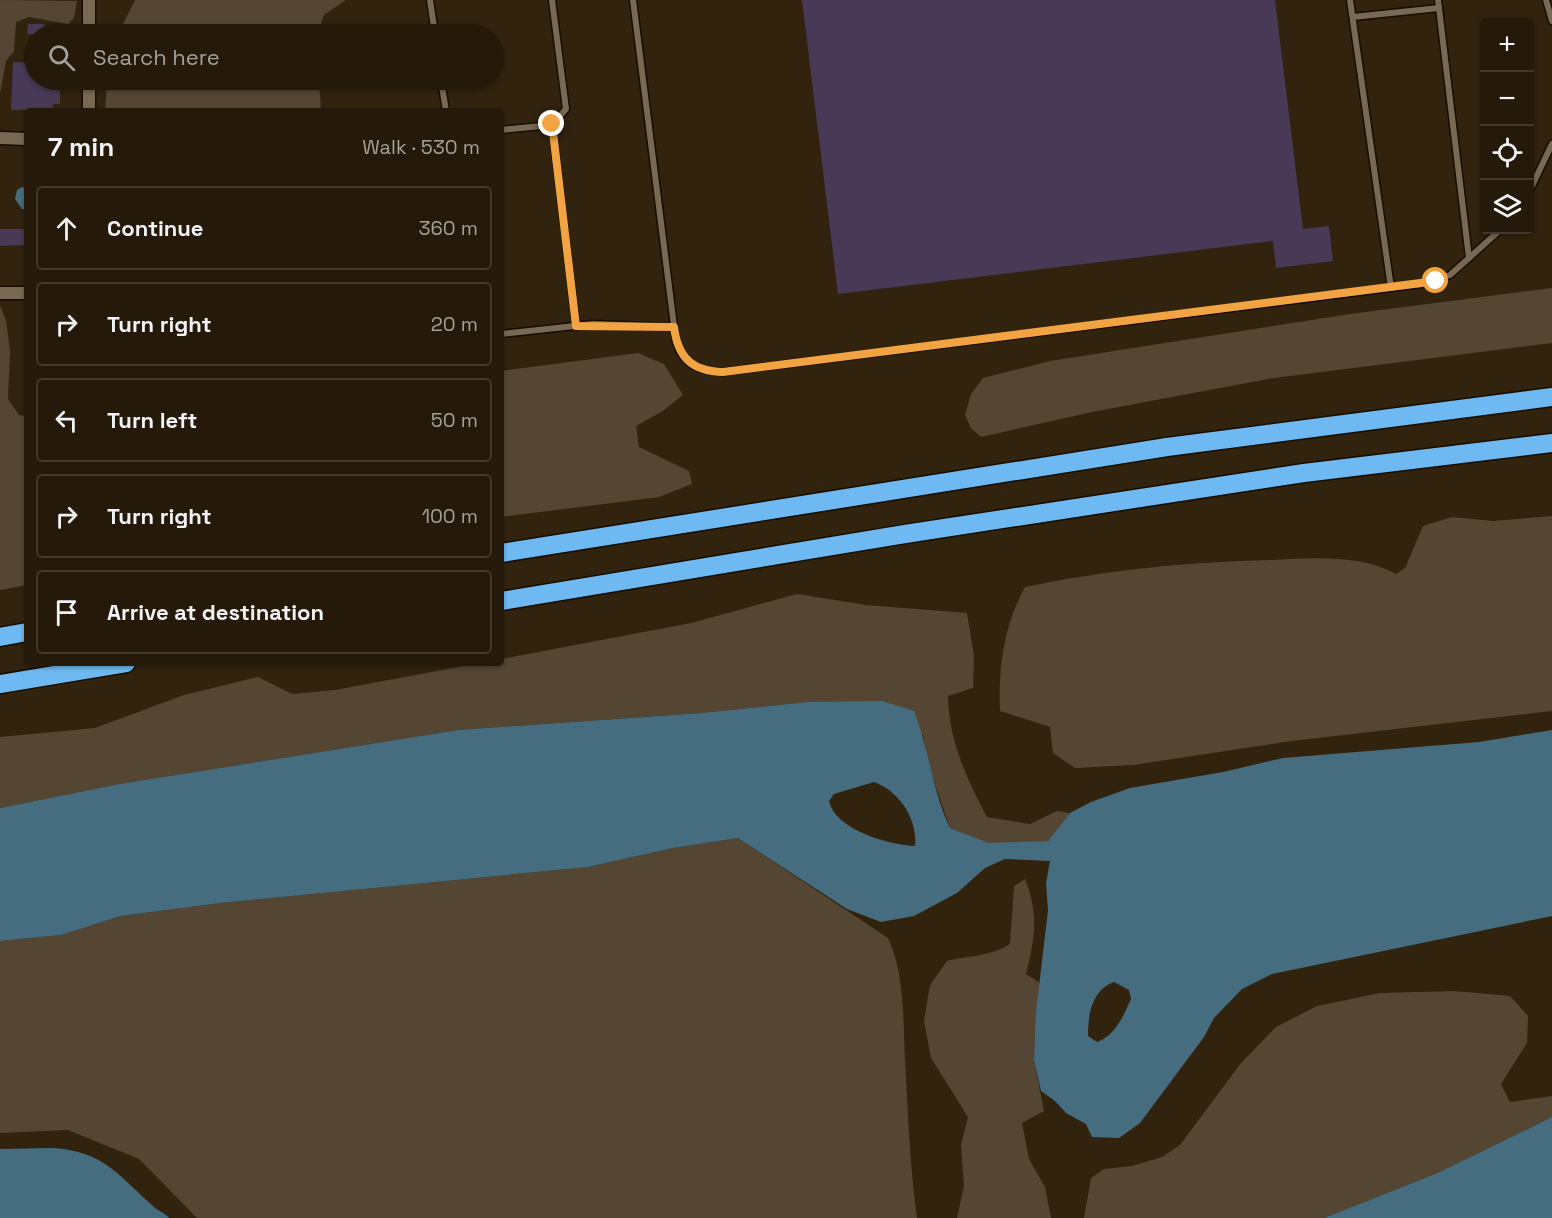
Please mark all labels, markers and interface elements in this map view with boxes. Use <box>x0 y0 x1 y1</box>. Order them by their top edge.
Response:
map controls <box>1480 18 1534 234</box>
button: + <box>1480 18 1534 72</box>
search box <box>24 24 504 90</box>
icon: search <box>45 41 78 74</box>
text: Search here <box>93 43 220 71</box>
button: − <box>1480 72 1534 126</box>
route end <box>538 110 564 136</box>
button: locate <box>1480 126 1534 180</box>
text: 7 min <box>48 130 114 164</box>
text: Walk · 530 m <box>362 134 480 160</box>
button: layers <box>1480 180 1534 234</box>
icon: ahead <box>50 212 83 245</box>
text: Continue <box>107 214 203 242</box>
text: 360 m <box>419 215 478 241</box>
route start <box>1422 267 1448 293</box>
icon: right <box>50 308 83 341</box>
text: Turn right <box>107 310 212 338</box>
text: 20 m <box>431 311 478 337</box>
icon: left <box>50 404 83 437</box>
text: Turn left <box>107 406 197 434</box>
text: 50 m <box>431 407 478 433</box>
icon: right <box>50 500 83 533</box>
text: Turn right <box>107 502 212 530</box>
text: 100 m <box>422 503 478 529</box>
icon: arrive <box>50 596 83 629</box>
text: Arrive at destination <box>107 598 324 626</box>

